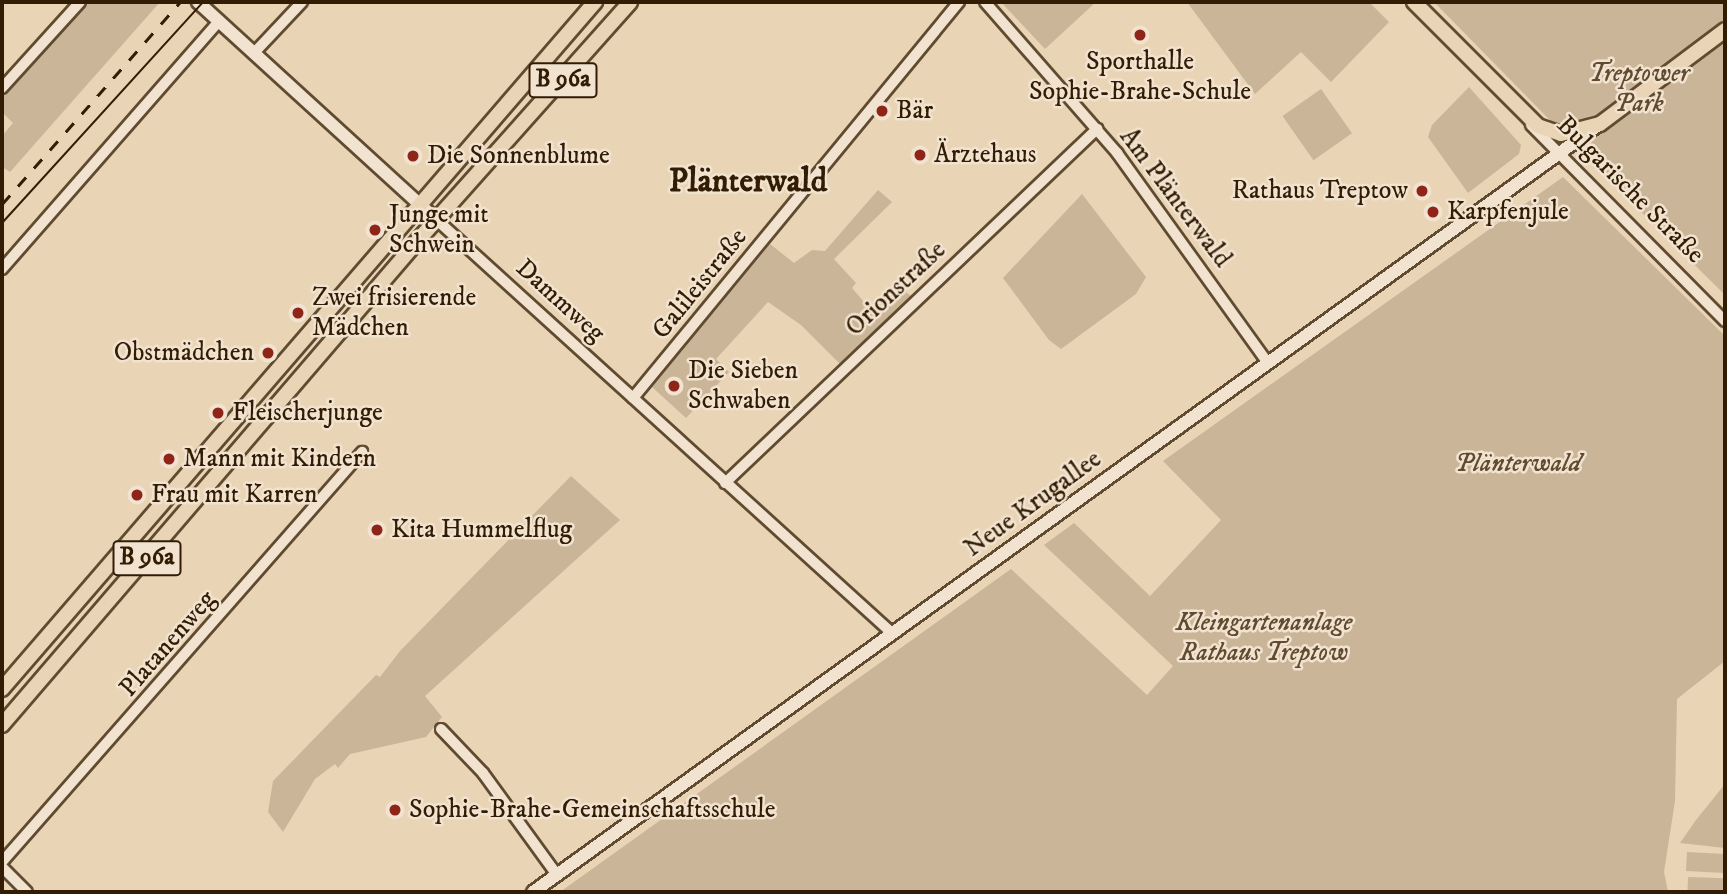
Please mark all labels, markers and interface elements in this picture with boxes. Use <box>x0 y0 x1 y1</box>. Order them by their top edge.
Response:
marker: Sporthalle Sophie-Brahe-Schule <box>1132 27 1148 43</box>
place label: Sporthalle Sophie-Brahe-Schule <box>1029 46 1251 108</box>
park label: Treptower Park <box>1589 58 1689 119</box>
road number: B 96a <box>528 60 598 100</box>
place label: Bär <box>896 95 933 127</box>
marker: Bär <box>874 103 890 119</box>
street label: Bulgarische Straße <box>1550 110 1710 270</box>
street label: Am Plänterwald <box>1112 122 1238 274</box>
place label: Ärztehaus <box>934 139 1037 171</box>
place label: Die Sonnenblume <box>427 140 610 172</box>
marker: Ärztehaus <box>912 147 928 163</box>
marker: Die Sonnenblume <box>405 148 421 164</box>
district label: Plänterwald <box>669 162 827 202</box>
place label: Rathaus Treptow <box>1232 175 1408 207</box>
marker: Rathaus Treptow <box>1414 183 1430 199</box>
place label: Karpfenjule <box>1447 196 1569 228</box>
place label: Junge mit Schwein <box>389 199 488 260</box>
marker: Karpfenjule <box>1425 204 1441 220</box>
marker: Junge mit Schwein <box>367 222 383 238</box>
street label: Galileistraße <box>646 222 754 346</box>
street label: Orionstraße <box>840 235 952 343</box>
street label: Dammweg <box>509 253 611 349</box>
place label: Zwei frisierende Mädchen <box>312 282 476 344</box>
marker: Zwei frisierende Mädchen <box>290 305 306 321</box>
place label: Obstmädchen <box>114 337 254 369</box>
marker: Obstmädchen <box>260 345 276 361</box>
place label: Die Sieben Schwaben <box>688 355 798 416</box>
marker: Die Sieben Schwaben <box>666 378 682 394</box>
place label: Fleischerjunge <box>232 397 383 429</box>
marker: Fleischerjunge <box>210 405 226 421</box>
place label: Mann mit Kindern <box>183 443 376 475</box>
street label: Neue Krugallee <box>958 444 1108 564</box>
park label: Plänterwald <box>1455 448 1581 480</box>
marker: Mann mit Kindern <box>161 451 177 467</box>
place label: Frau mit Karren <box>151 479 318 511</box>
marker: Frau mit Karren <box>129 487 145 503</box>
place label: Kita Hummelflug <box>391 514 572 546</box>
marker: Kita Hummelflug <box>369 522 385 538</box>
road number: B 96a <box>112 538 182 578</box>
street label: Platanenweg <box>113 584 223 704</box>
park label: Kleingartenanlage Rathaus Treptow <box>1176 607 1352 668</box>
place label: Sophie-Brahe-Gemeinschaftsschule <box>409 794 775 826</box>
marker: Sophie-Brahe-Gemeinschaftsschule <box>387 802 403 818</box>

